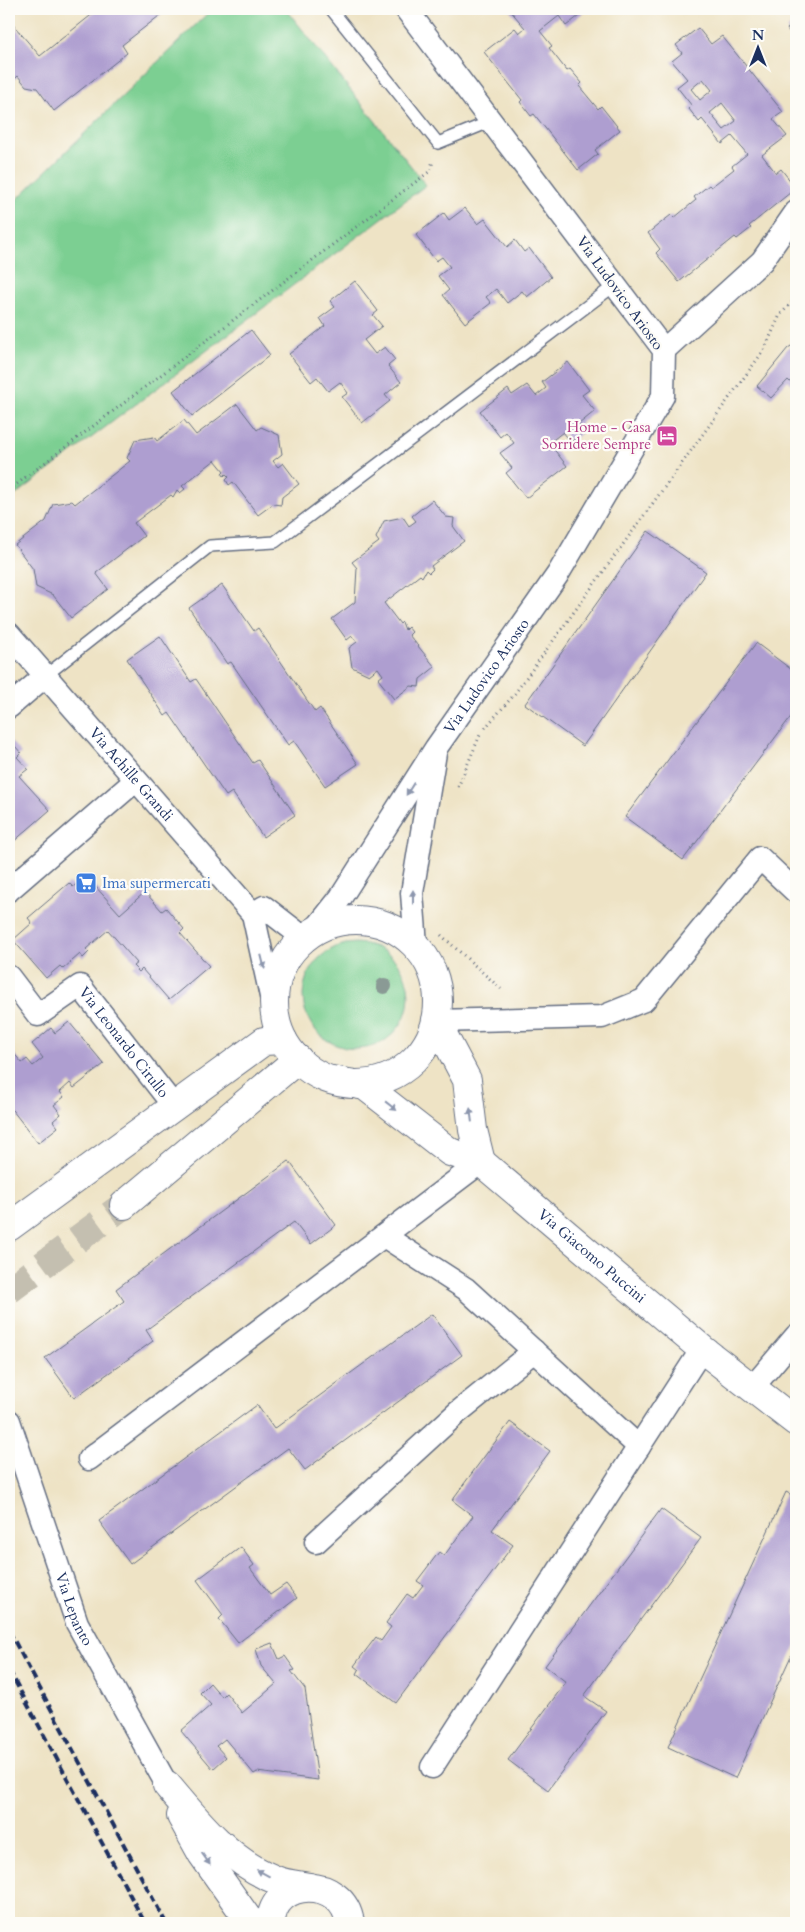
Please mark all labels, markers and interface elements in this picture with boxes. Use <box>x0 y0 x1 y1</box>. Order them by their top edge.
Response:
north arrow <box>732 22 782 72</box>
text: N <box>752 26 764 45</box>
street label: Via Ludovico Ariosto <box>572 232 668 354</box>
place label: Home - Casa Sorridere Sempre <box>542 417 652 454</box>
hotel icon: Home - Casa Sorridere Sempre <box>655 424 679 448</box>
street label: Via Ludovico Ariosto <box>439 614 534 738</box>
street label: Via Achille Grandi <box>85 723 178 826</box>
one-way arrow <box>405 782 414 795</box>
supermarket icon: Ima supermercati <box>74 871 98 895</box>
place label: Ima supermercati <box>102 873 211 893</box>
one-way arrow <box>409 889 417 905</box>
one-way arrow <box>259 955 267 970</box>
street label: Via Leonardo Cirullo <box>74 982 173 1102</box>
one-way arrow <box>384 1101 398 1111</box>
one-way arrow <box>467 1107 475 1123</box>
street label: Via Giacomo Puccini <box>534 1204 650 1307</box>
street label: Via Lepanto <box>51 1570 98 1649</box>
one-way arrow <box>201 1852 211 1866</box>
one-way arrow <box>256 1869 271 1877</box>

